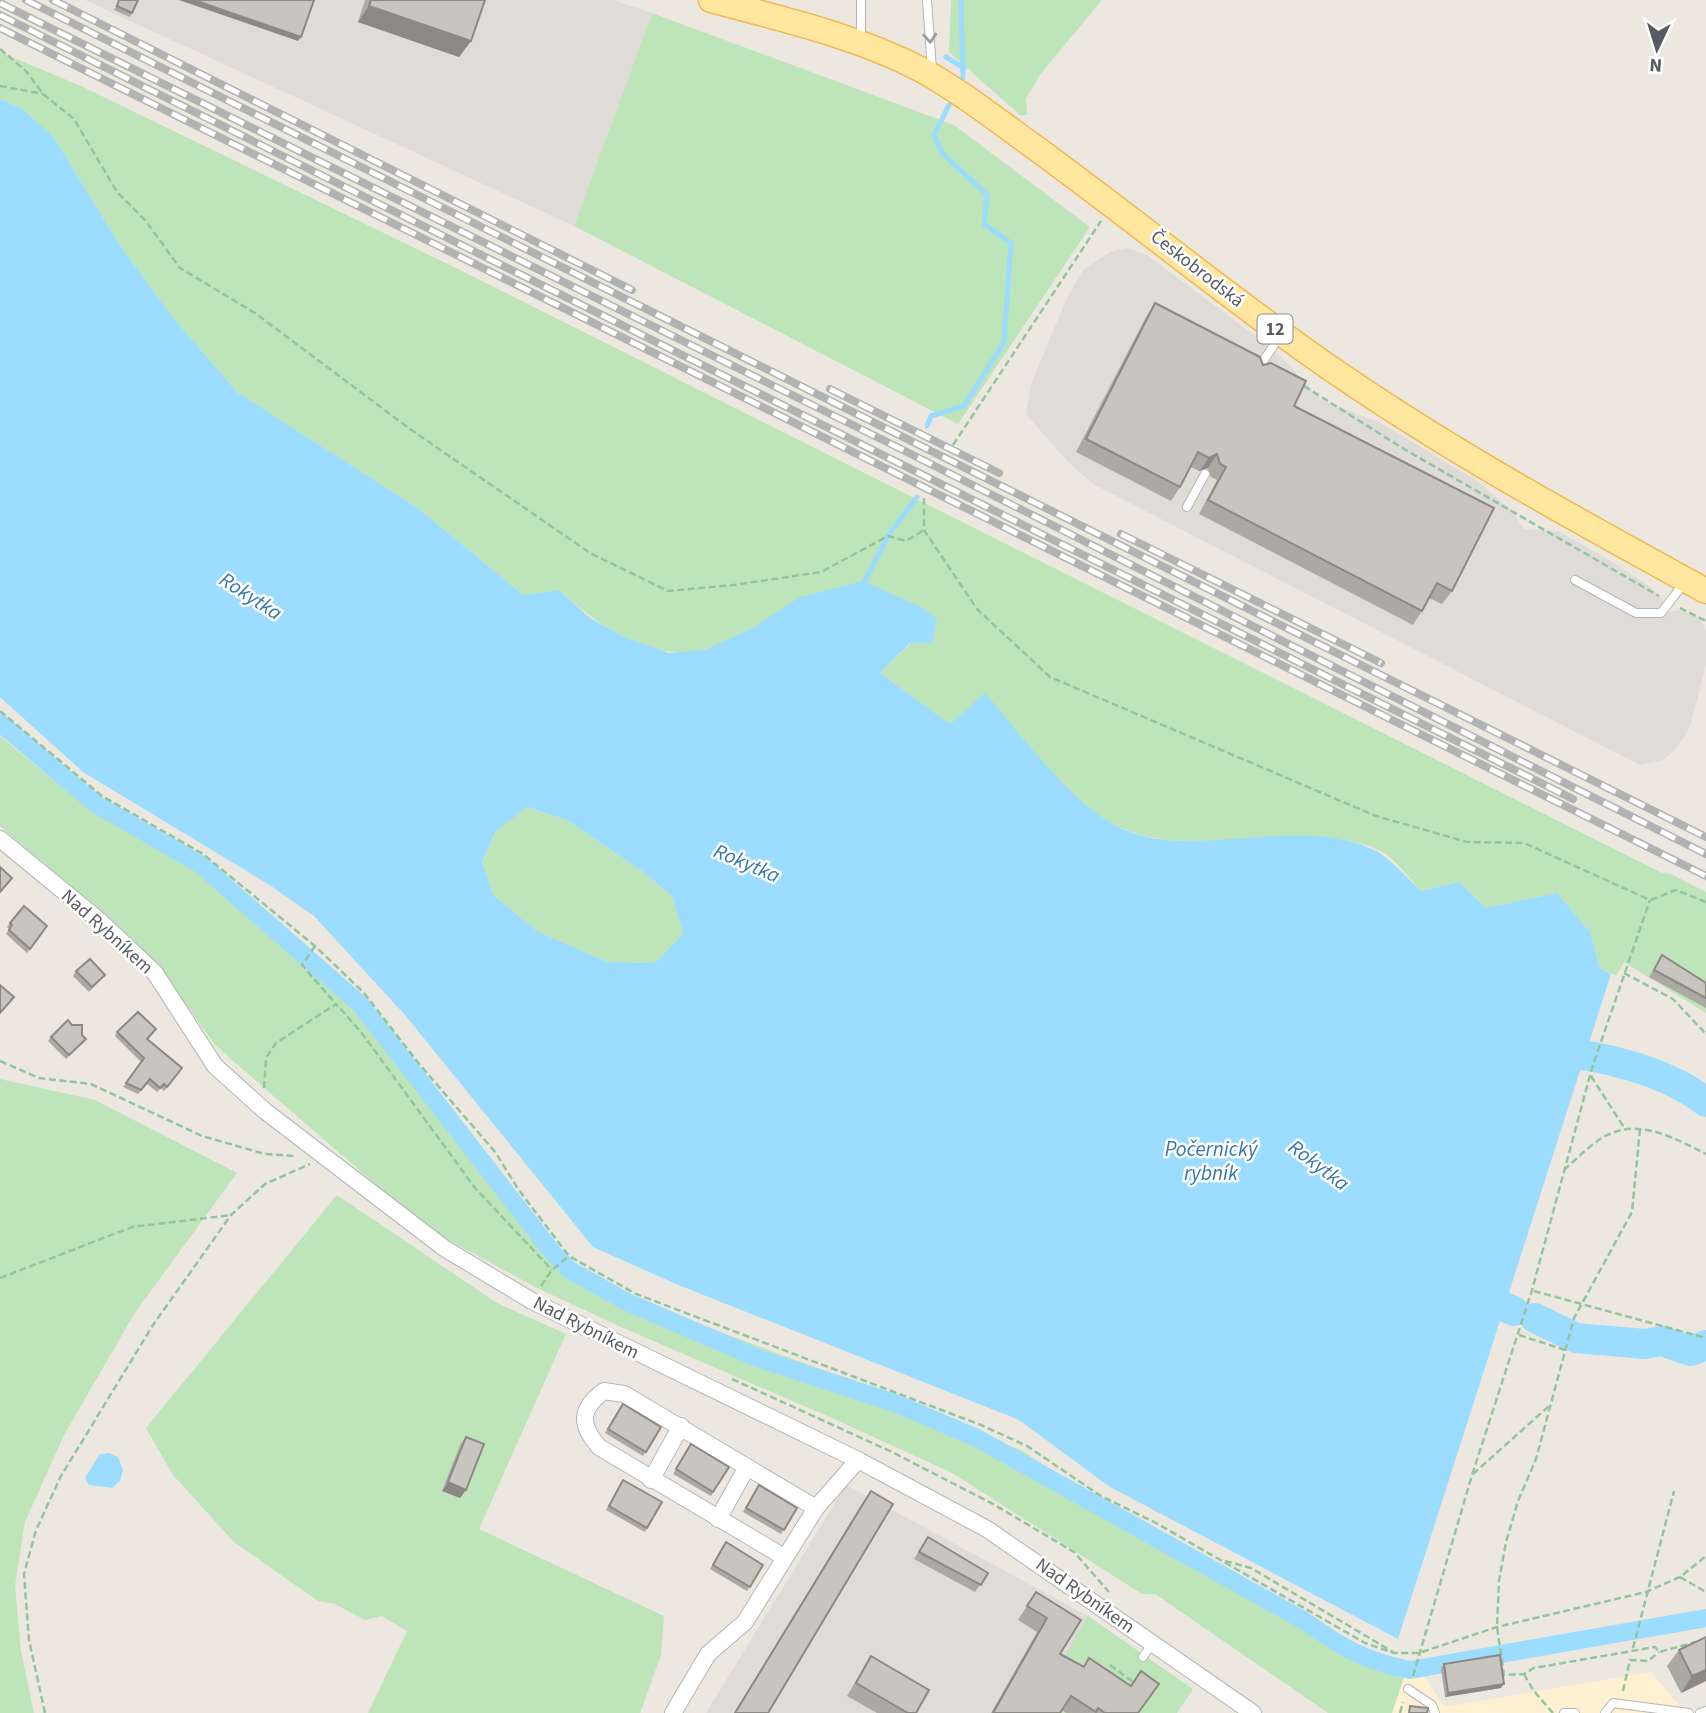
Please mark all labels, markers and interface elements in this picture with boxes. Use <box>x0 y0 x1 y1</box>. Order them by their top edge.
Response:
north arrow <box>1622 14 1692 84</box>
one-way arrow <box>922 33 937 44</box>
text: N <box>1649 51 1663 78</box>
street label: Českobrodská <box>1145 224 1249 314</box>
road number: 12 <box>1258 314 1292 344</box>
water label: Rokytka <box>214 565 288 627</box>
water label: Rokytka <box>709 836 785 890</box>
street label: Nad Rybníkem <box>55 883 159 981</box>
water label: Rokytka <box>1282 1132 1356 1198</box>
water label: Počernický rybník <box>1165 1134 1259 1188</box>
street label: Nad Rybníkem <box>528 1290 644 1366</box>
street label: Nad Rybníkem <box>1030 1552 1140 1640</box>

